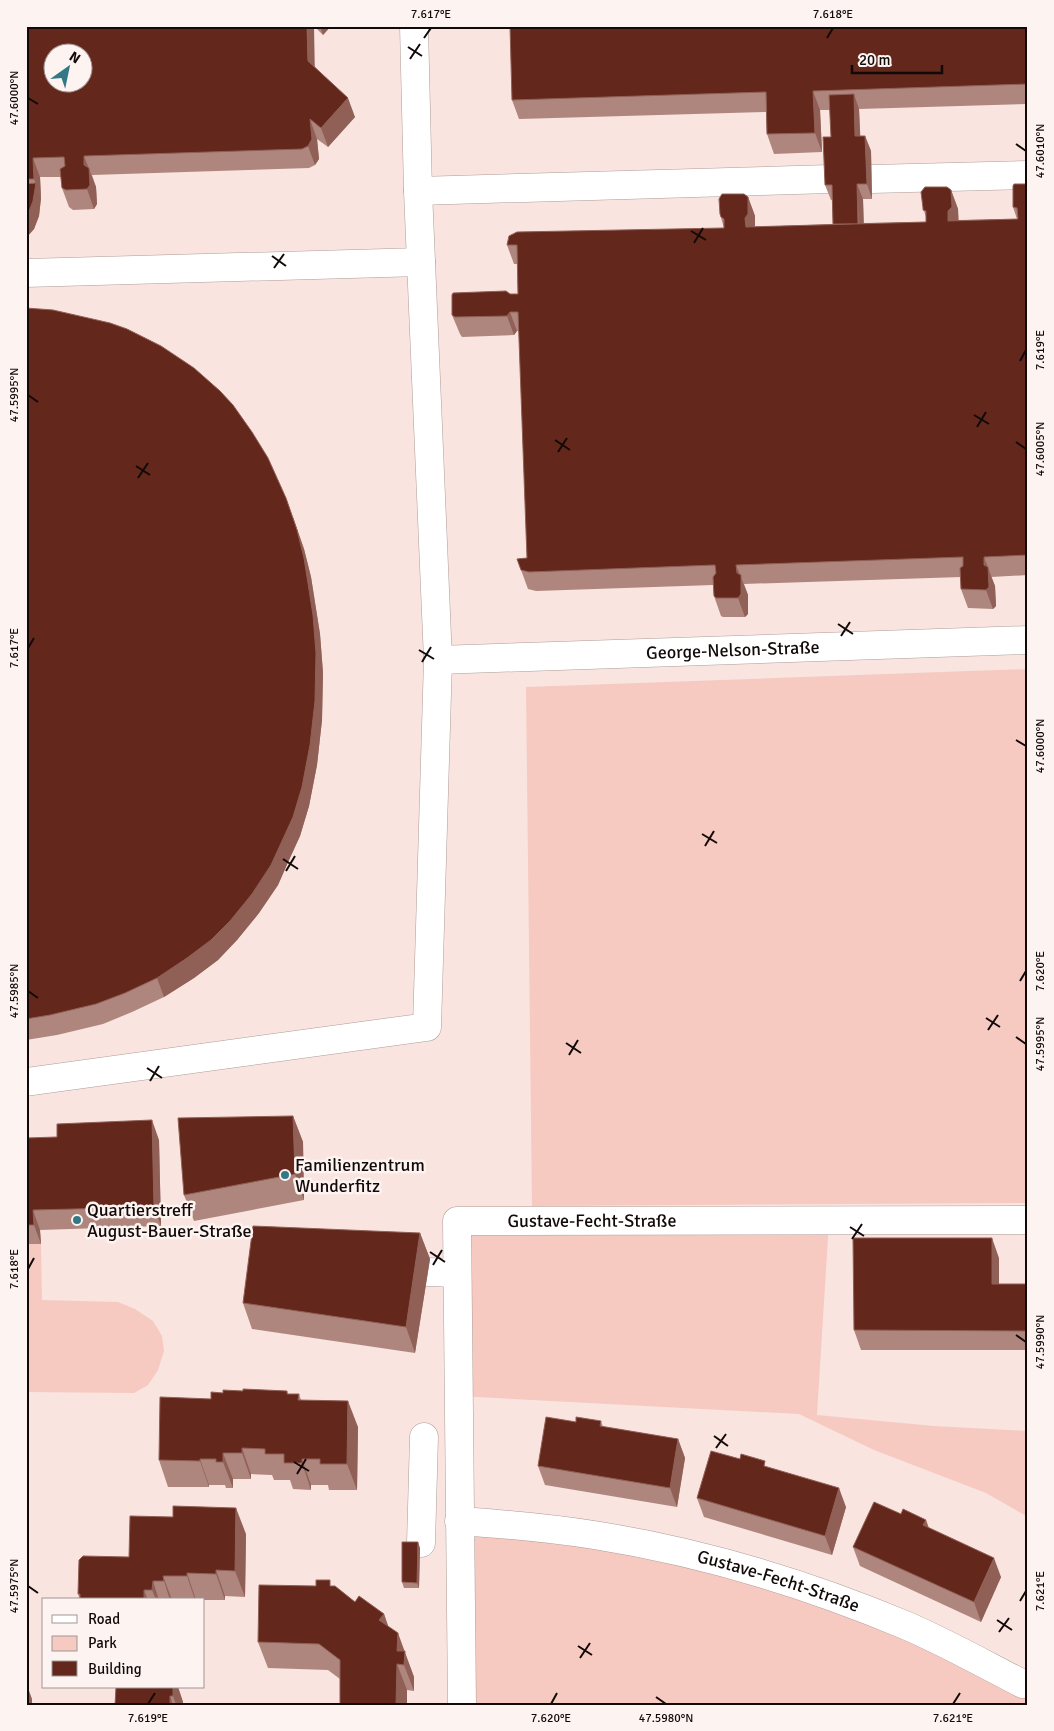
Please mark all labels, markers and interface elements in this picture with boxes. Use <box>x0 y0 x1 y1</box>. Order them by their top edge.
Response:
text: 7.617°E <box>411 7 451 22</box>
text: 7.618°E <box>813 7 853 22</box>
north arrow <box>42 42 92 92</box>
scale bar <box>852 42 942 74</box>
text: N <box>66 48 84 67</box>
text: 20 m <box>859 51 890 69</box>
text: 47.6000°N <box>7 71 22 125</box>
text: 47.6010°N <box>1033 124 1048 178</box>
text: 7.619°E <box>1033 330 1048 370</box>
text: 47.5995°N <box>7 368 22 422</box>
text: 47.6005°N <box>1033 422 1048 476</box>
text: 7.617°E <box>7 628 22 668</box>
street label: George-Nelson-Straße <box>646 636 820 664</box>
text: 47.6000°N <box>1033 719 1048 773</box>
text: 7.620°E <box>1033 951 1048 991</box>
text: 47.5985°N <box>7 964 22 1018</box>
text: 47.5995°N <box>1033 1017 1048 1071</box>
place label: Familienzentrum Wunderfitz <box>295 1154 425 1197</box>
marker: Familienzentrum Wunderfitz <box>279 1169 291 1181</box>
place label: Quartierstreff August-Bauer-Straße <box>87 1199 251 1242</box>
street label: Gustave-Fecht-Straße <box>508 1210 676 1232</box>
marker: Quartierstreff August-Bauer-Straße <box>71 1214 83 1226</box>
text: 7.618°E <box>7 1249 22 1289</box>
text: 47.5990°N <box>1033 1315 1048 1369</box>
street label: Gustave-Fecht-Straße <box>695 1545 863 1617</box>
text: 47.5975°N <box>7 1559 22 1613</box>
text: 7.621°E <box>1033 1571 1048 1611</box>
legend <box>42 1598 205 1688</box>
text: Road <box>88 1610 120 1628</box>
text: Park <box>88 1634 117 1652</box>
text: Building <box>88 1660 142 1678</box>
text: 7.619°E <box>128 1711 168 1726</box>
text: 7.620°E <box>531 1711 571 1726</box>
text: 47.5980°N <box>639 1711 693 1726</box>
text: 7.621°E <box>933 1711 973 1726</box>

